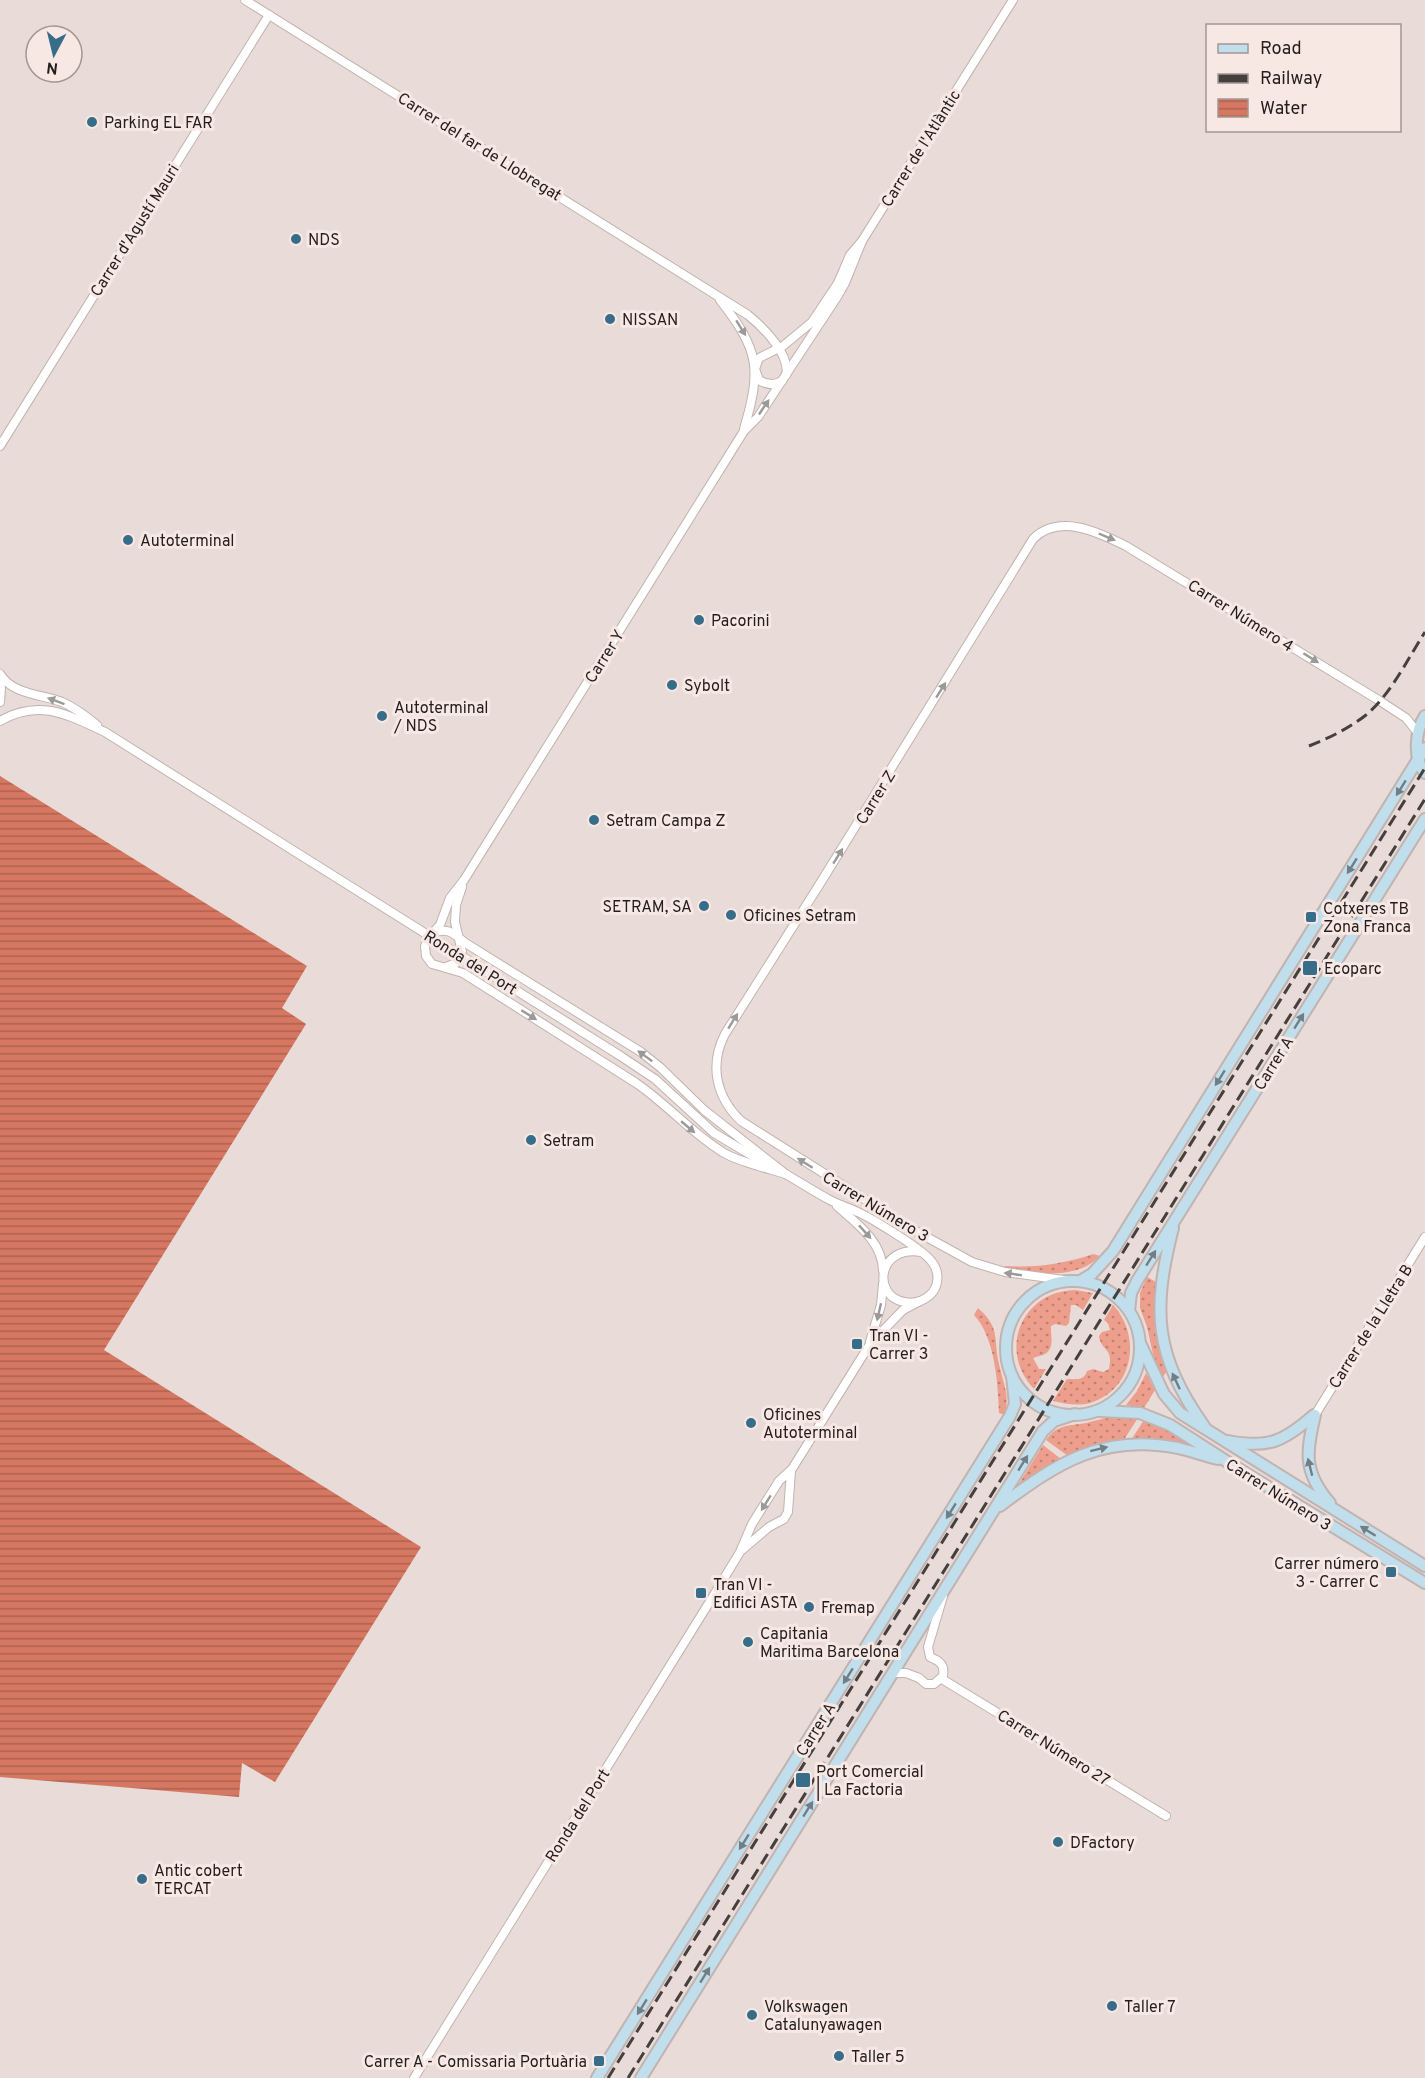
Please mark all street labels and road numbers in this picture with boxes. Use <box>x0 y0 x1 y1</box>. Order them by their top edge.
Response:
street label: Carrer de l'Atlàntic <box>878 87 966 211</box>
street label: Carrer del far de Llobregat <box>393 89 565 206</box>
street label: Carrer d'Agustí Mauri <box>87 161 185 301</box>
street label: Carrer Número 4 <box>1183 576 1297 657</box>
street label: Carrer Y <box>582 627 630 688</box>
street label: Carrer Z <box>852 767 901 829</box>
street label: Ronda del Port <box>419 927 520 1000</box>
street label: Carrer A <box>1250 1033 1299 1095</box>
street label: Carrer Número 3 <box>818 1168 932 1247</box>
street label: Carrer de la Lletra B <box>1325 1261 1418 1393</box>
street label: Carrer Número 3 <box>1221 1455 1334 1536</box>
street label: Carrer A <box>792 1699 841 1761</box>
street label: Carrer Número 27 <box>993 1706 1113 1791</box>
street label: Ronda del Port <box>542 1766 615 1867</box>

